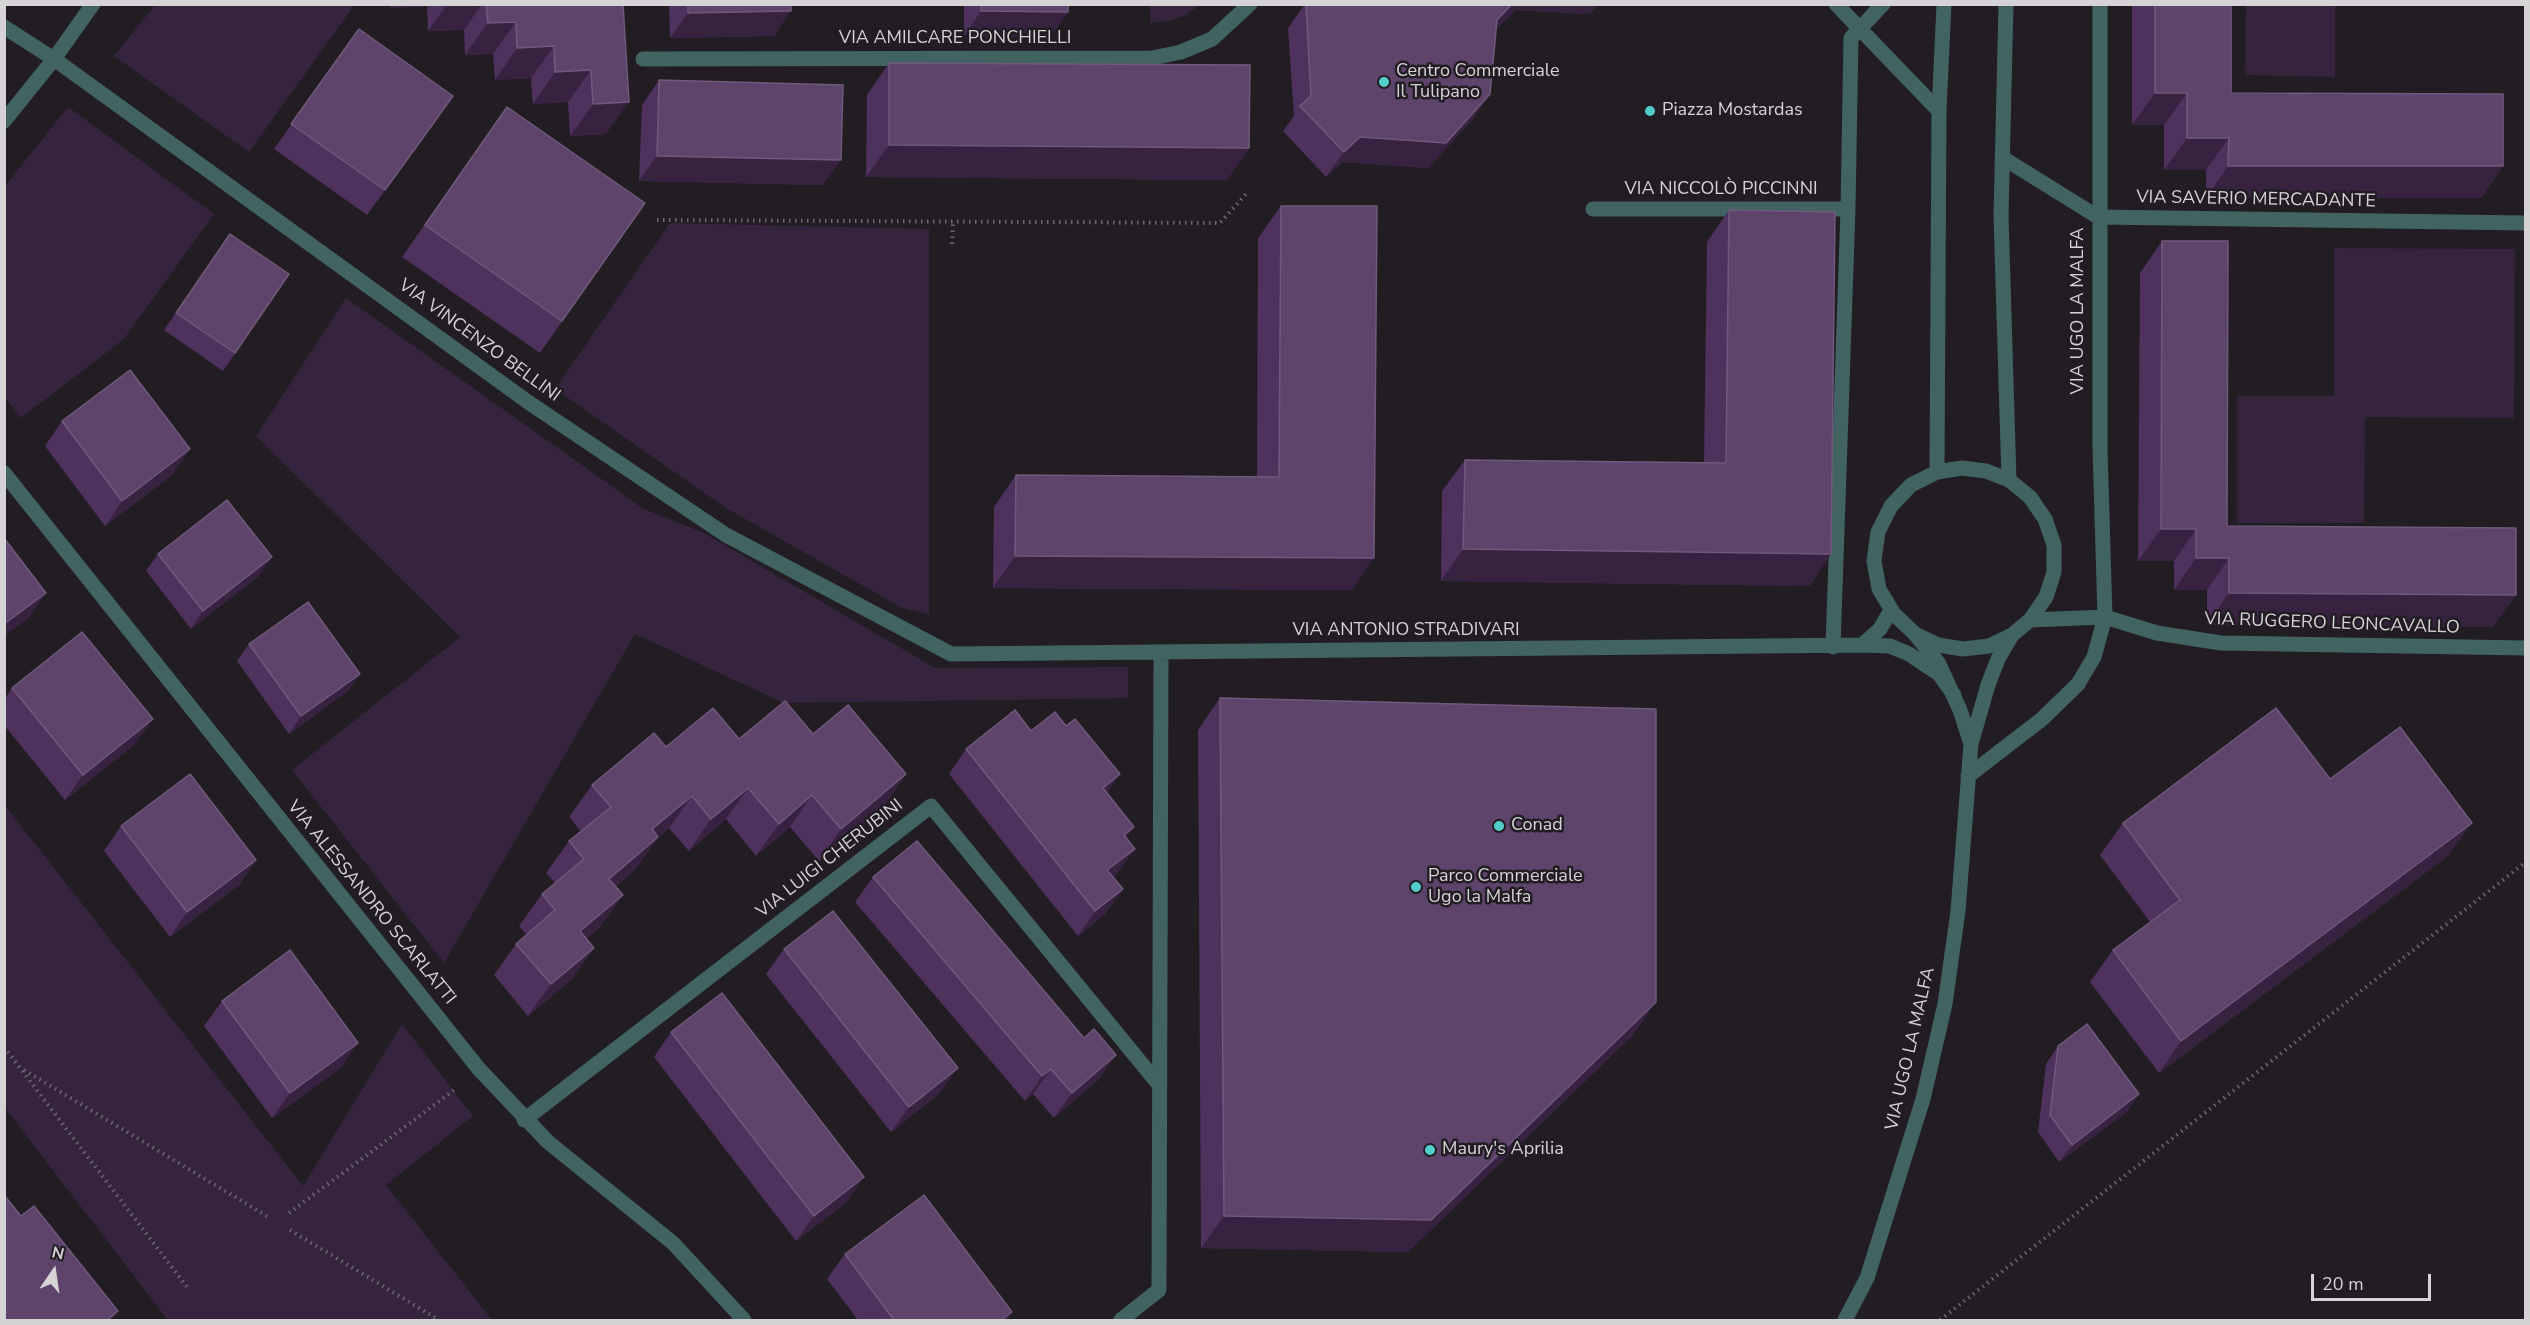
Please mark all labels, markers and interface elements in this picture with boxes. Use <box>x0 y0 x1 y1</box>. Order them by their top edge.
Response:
street label: VIA AMILCARE PONCHIELLI <box>839 28 1071 50</box>
place label: Centro Commerciale Il Tulipano <box>1396 61 1560 104</box>
marker: Centro Commerciale Il Tulipano <box>1377 75 1391 89</box>
place label: Piazza Mostardas <box>1662 100 1803 122</box>
marker: Piazza Mostardas <box>1643 104 1657 118</box>
street label: VIA NICCOLÒ PICCINNI <box>1624 179 1818 201</box>
street label: VIA SAVERIO MERCADANTE <box>2136 187 2376 213</box>
street label: VIA UGO LA MALFA <box>2068 228 2090 394</box>
street label: VIA VINCENZO BELLINI <box>394 275 564 407</box>
street label: VIA RUGGERO LEONCAVALLO <box>2204 609 2460 639</box>
street label: VIA ANTONIO STRADIVARI <box>1292 620 1520 642</box>
street label: VIA LUIGI CHERUBINI <box>752 795 908 923</box>
street label: VIA ALESSANDRO SCARLATTI <box>282 797 460 1009</box>
place label: Conad <box>1511 815 1563 837</box>
marker: Conad <box>1492 819 1506 833</box>
place label: Parco Commerciale Ugo la Malfa <box>1428 866 1583 908</box>
marker: Parco Commerciale Ugo la Malfa <box>1409 880 1423 894</box>
street label: VIA UGO LA MALFA <box>1882 965 1940 1133</box>
place label: Maury's Aprilia <box>1442 1139 1564 1161</box>
marker: Maury's Aprilia <box>1423 1143 1437 1157</box>
north arrow <box>24 1241 84 1301</box>
text: N <box>50 1241 66 1266</box>
scale bar <box>2314 1262 2434 1300</box>
text: 20 m <box>2322 1272 2364 1296</box>

